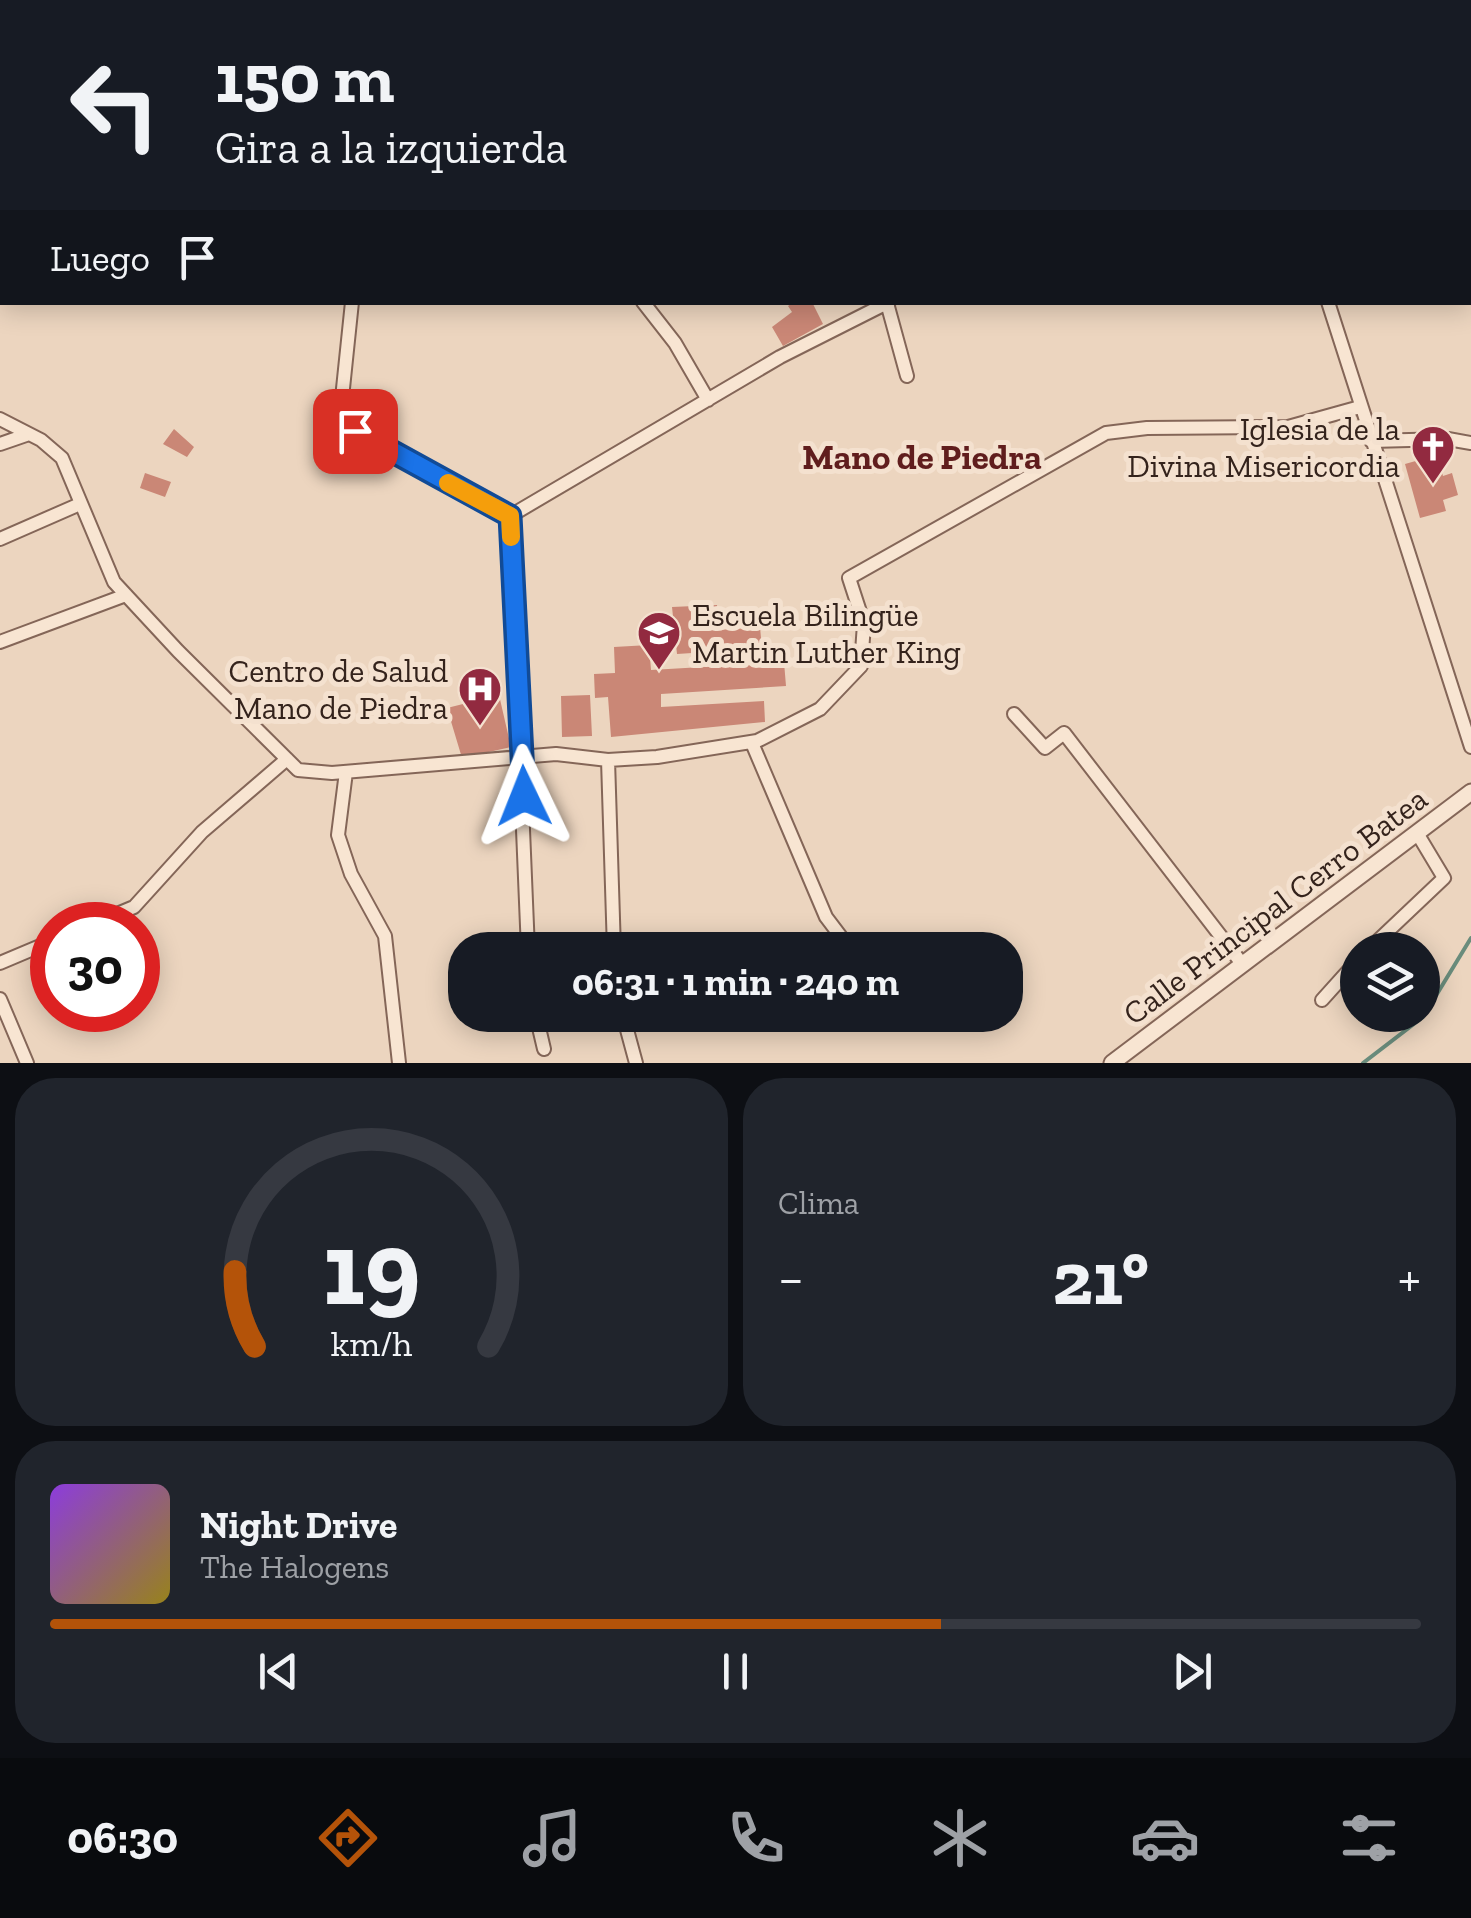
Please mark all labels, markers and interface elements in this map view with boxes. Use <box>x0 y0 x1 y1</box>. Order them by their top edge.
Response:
text: 150 m <box>215 36 395 120</box>
icon: left <box>50 40 180 170</box>
text: Gira a la izquierda <box>215 121 567 175</box>
icon: arrive <box>170 230 225 285</box>
text: Luego <box>50 235 150 281</box>
pin <box>313 389 398 474</box>
icon: arrive <box>328 404 383 459</box>
place label: Iglesia de la Divina Misericordia <box>1127 410 1400 485</box>
church icon: Iglesia de la Divina Misericordia <box>1410 424 1456 485</box>
district label: Mano de Piedra <box>802 436 1042 478</box>
place label: Escuela Bilingüe Martin Luther King <box>692 596 961 671</box>
school or university icon: Escuela Bilingüe Martin Luther King <box>636 610 682 671</box>
place label: Centro de Salud Mano de Piedra <box>229 652 448 727</box>
hospital icon: Centro de Salud Mano de Piedra <box>457 666 503 727</box>
position arrow <box>472 744 576 848</box>
street label: Calle Principal Cerro Batea <box>1116 779 1434 1033</box>
speed limit sign: 30 <box>30 902 160 1032</box>
map controls <box>1340 932 1440 1032</box>
button: layers <box>1340 932 1440 1032</box>
text: 06:31 · 1 min · 240 m <box>572 959 899 1005</box>
text: Clima <box>778 1184 859 1222</box>
text: 19 <box>323 1206 420 1331</box>
text: 21° <box>1053 1233 1149 1323</box>
text: − <box>778 1245 804 1311</box>
text: + <box>1398 1245 1421 1311</box>
text: km/h <box>331 1322 412 1365</box>
text: Night Drive <box>200 1502 397 1548</box>
text: The Halogens <box>200 1548 389 1586</box>
icon: previous <box>251 1644 306 1699</box>
icon: pause <box>708 1644 763 1699</box>
icon: next <box>1165 1644 1220 1699</box>
icon: directions <box>313 1803 383 1873</box>
icon: music <box>517 1803 587 1873</box>
icon: phone <box>721 1803 791 1873</box>
icon: climate <box>925 1803 995 1873</box>
icon: car <box>1130 1803 1200 1873</box>
icon: filters <box>1334 1803 1404 1873</box>
text: 06:30 <box>67 1811 178 1865</box>

